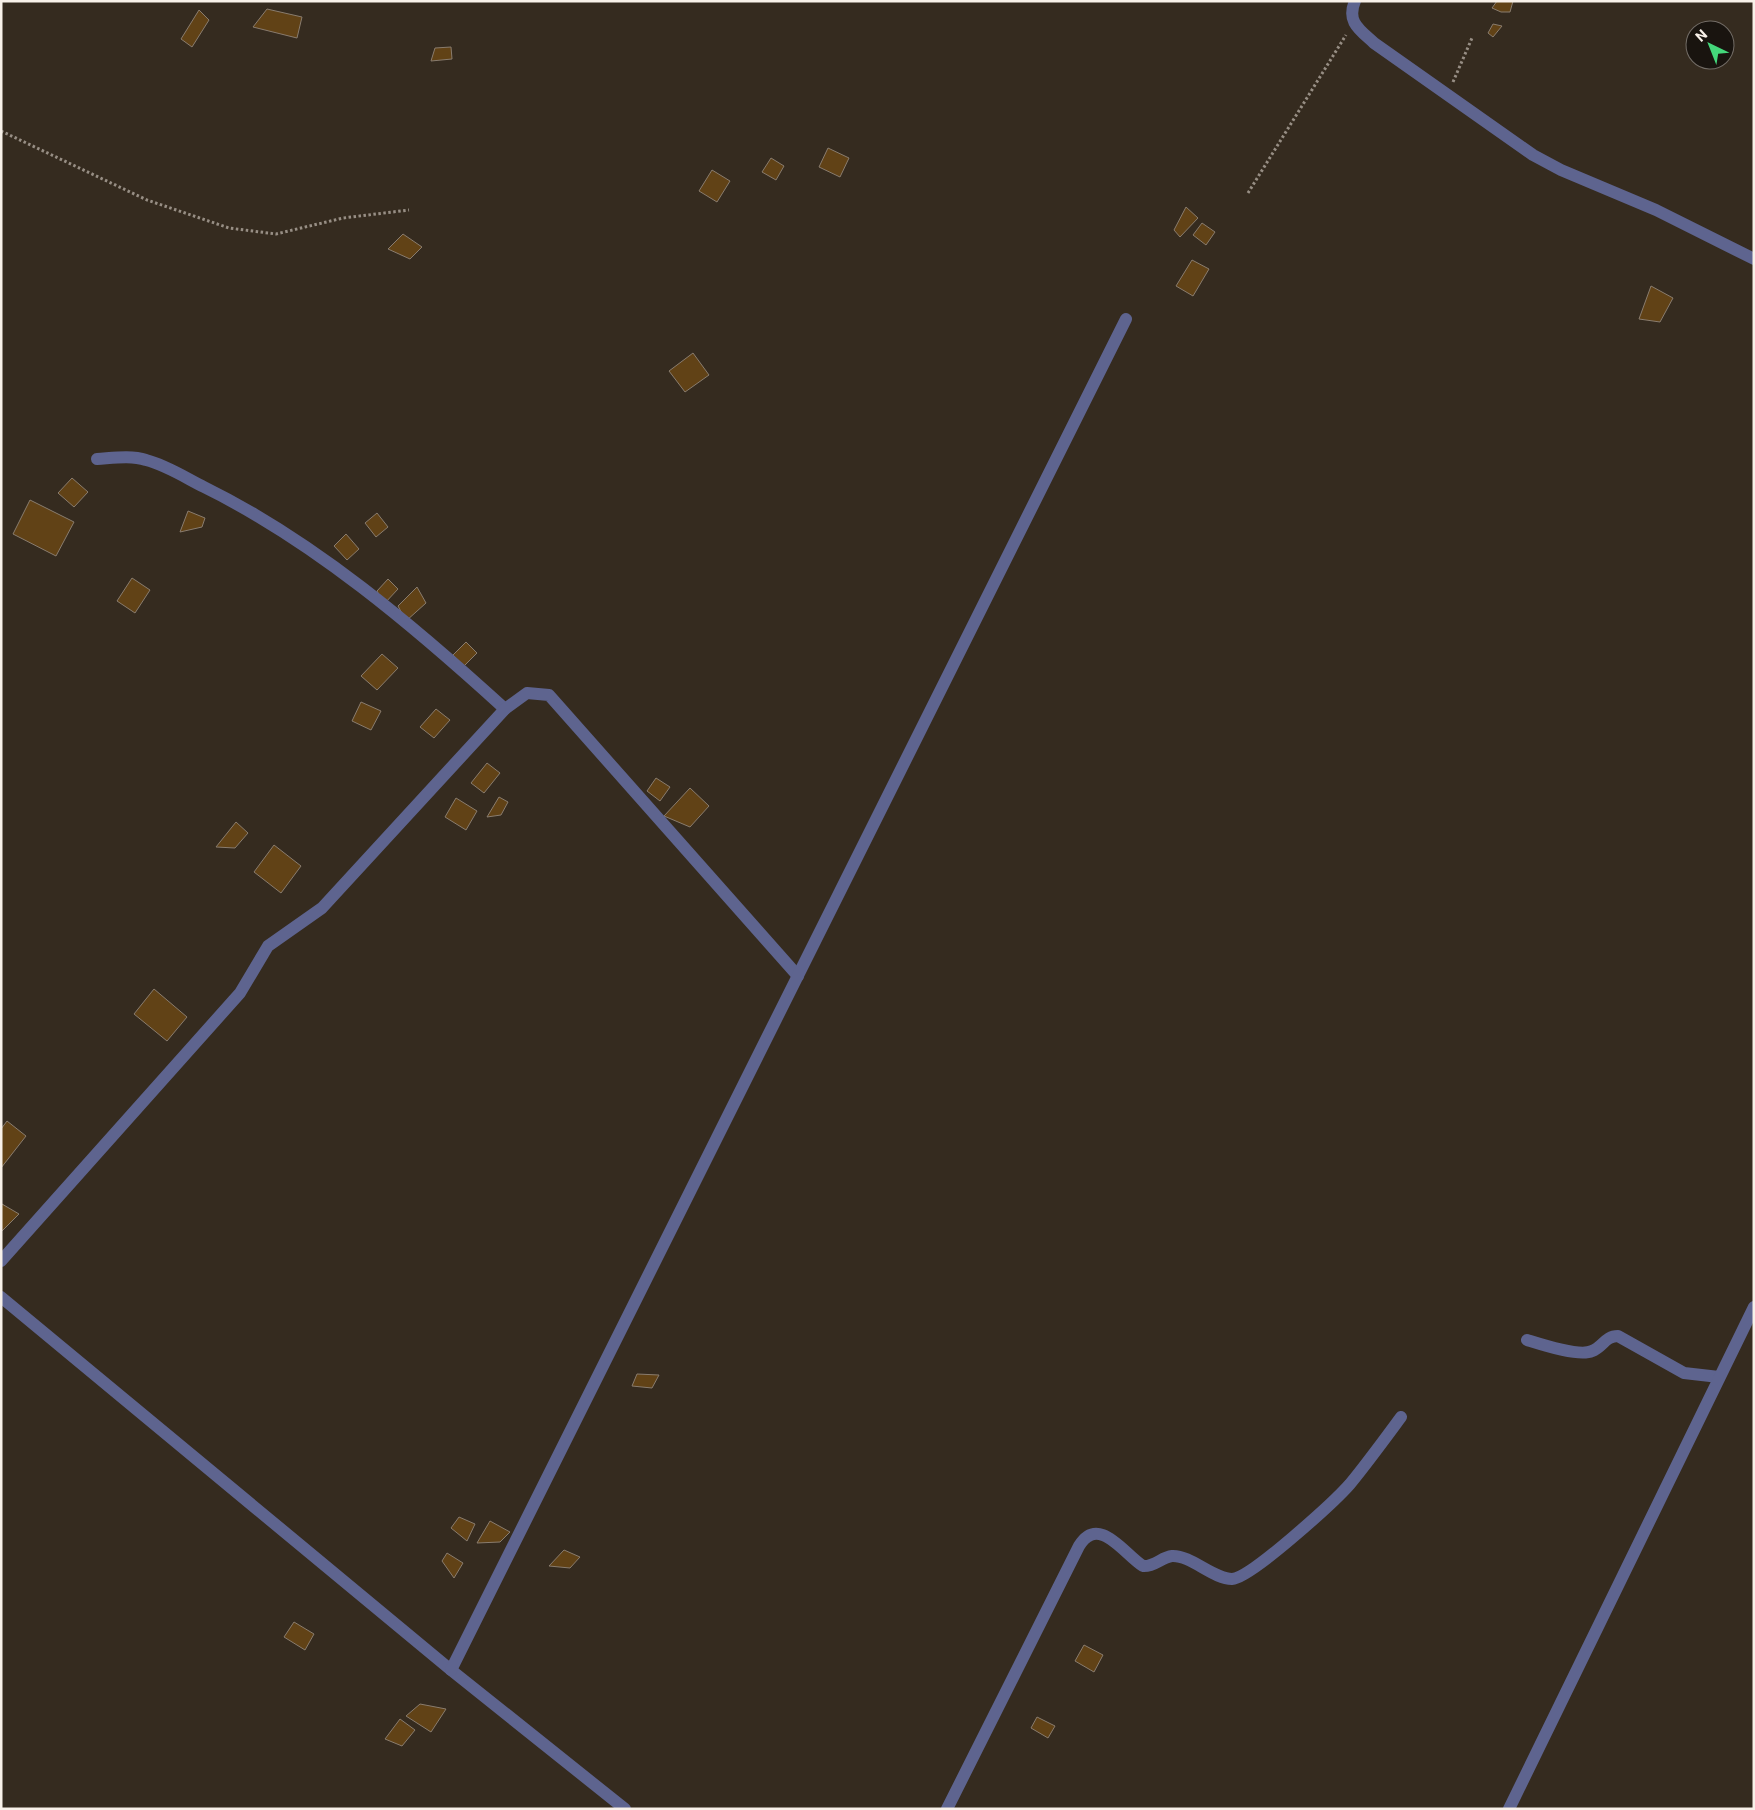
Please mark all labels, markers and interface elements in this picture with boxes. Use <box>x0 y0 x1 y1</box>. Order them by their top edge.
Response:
north arrow <box>1685 20 1735 70</box>
text: N <box>1692 26 1710 45</box>

